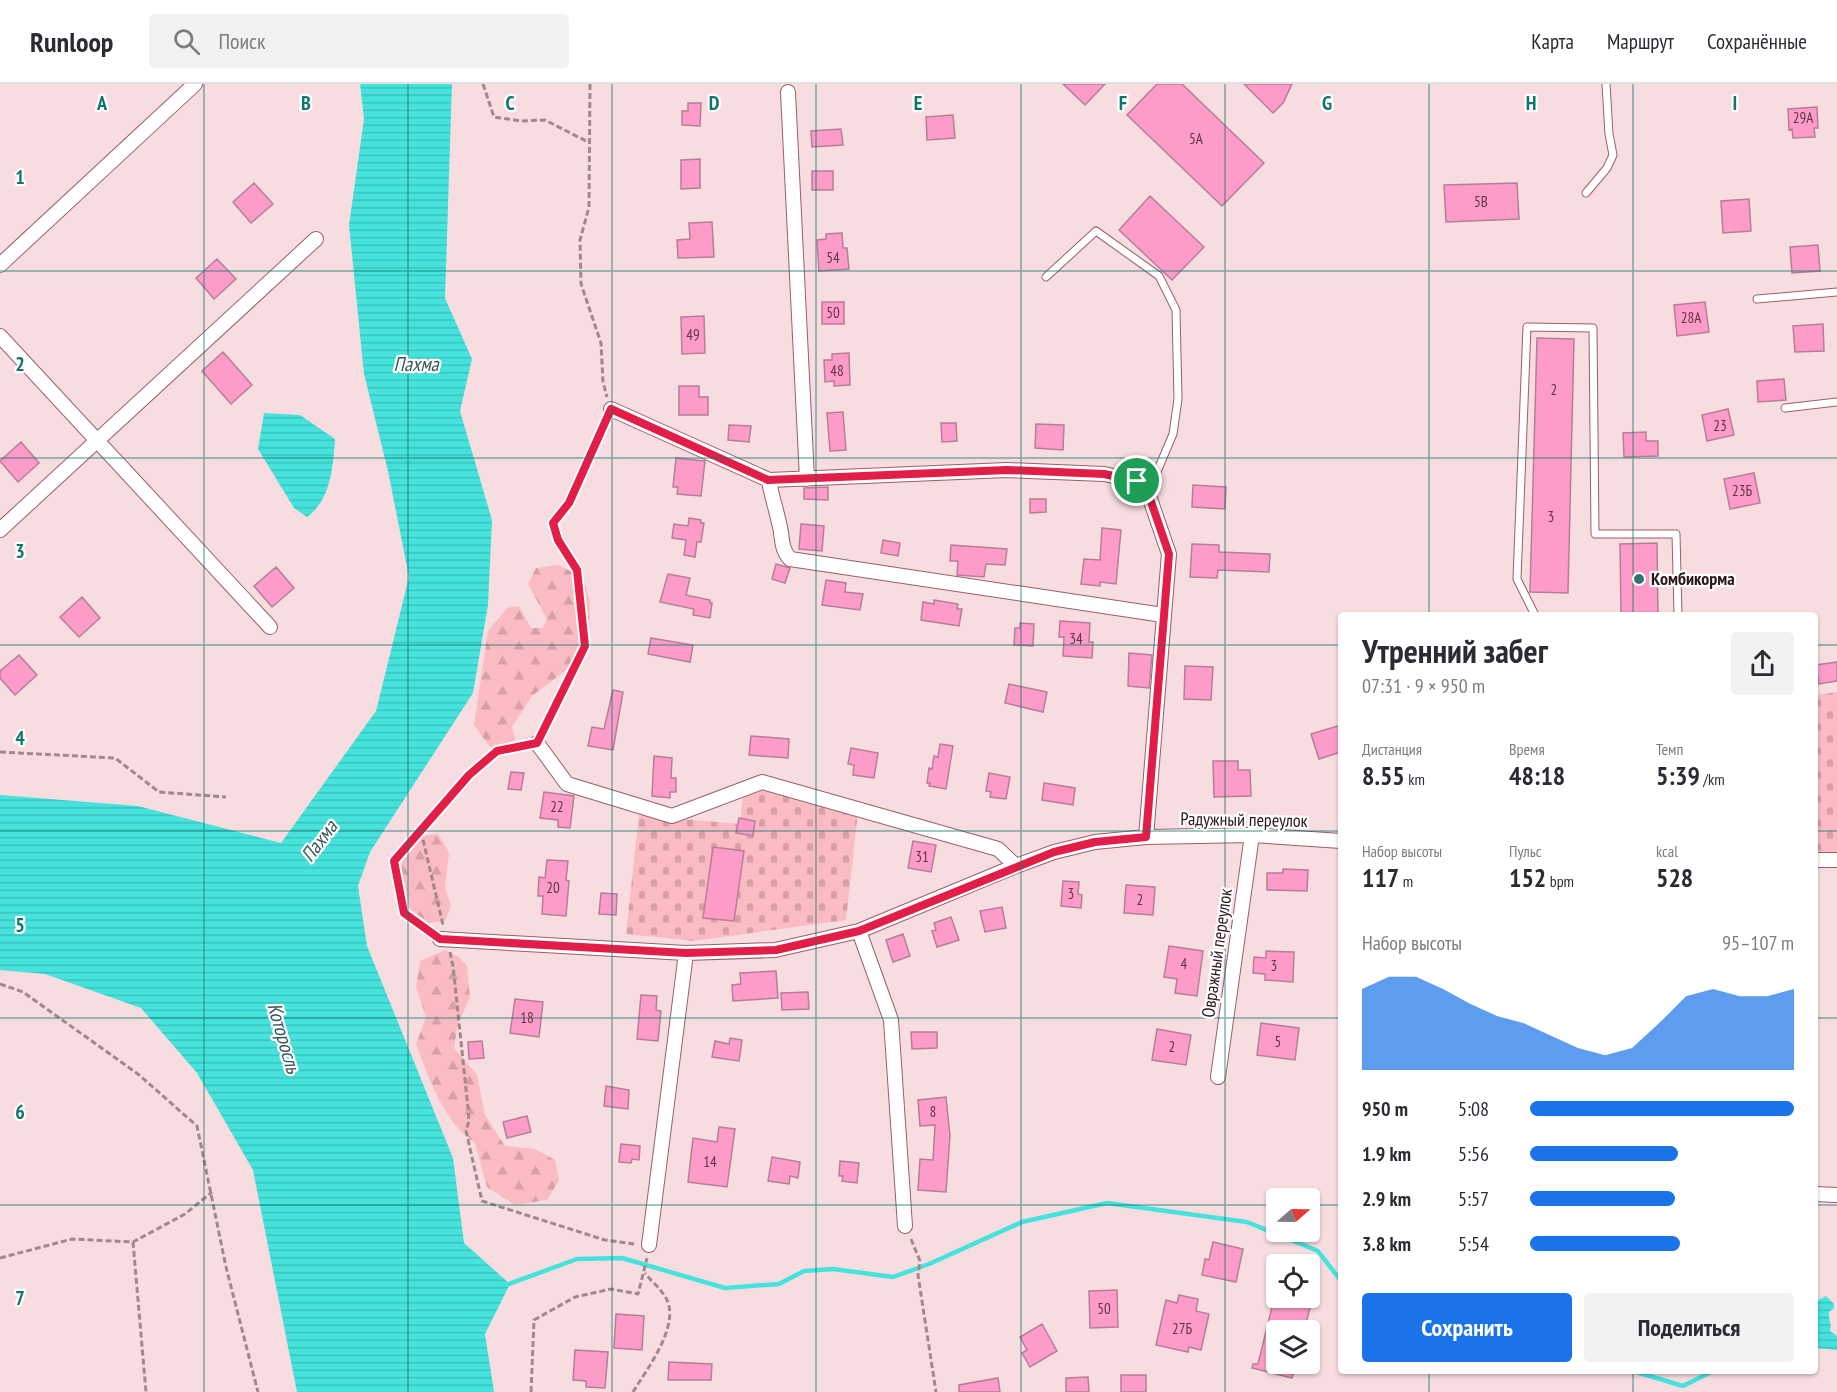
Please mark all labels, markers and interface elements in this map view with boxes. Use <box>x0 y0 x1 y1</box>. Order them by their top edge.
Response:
search box <box>149 14 569 68</box>
text: Runloop <box>30 23 113 60</box>
icon: search <box>170 25 203 58</box>
text: Поиск <box>218 27 265 55</box>
text: Карта <box>1531 28 1574 55</box>
text: Маршрут <box>1607 28 1674 55</box>
text: Сохранённые <box>1707 28 1807 55</box>
text: A <box>96 90 108 116</box>
text: B <box>301 90 311 116</box>
text: C <box>505 90 515 116</box>
text: D <box>709 90 720 116</box>
text: E <box>914 90 922 116</box>
text: F <box>1119 90 1127 116</box>
text: G <box>1322 90 1332 116</box>
text: H <box>1526 90 1536 116</box>
text: I <box>1733 90 1737 116</box>
house number: 29А <box>1793 108 1814 127</box>
house number: 5А <box>1189 129 1204 148</box>
text: 1 <box>15 164 25 190</box>
house number: 5В <box>1474 192 1488 211</box>
house number: 54 <box>826 248 840 267</box>
house number: 50 <box>826 303 840 322</box>
house number: 28А <box>1681 308 1702 327</box>
house number: 49 <box>686 325 700 344</box>
text: 2 <box>15 351 25 377</box>
water label: Пахма <box>393 351 440 377</box>
house number: 48 <box>830 361 844 380</box>
house number: 2 <box>1551 380 1557 399</box>
house number: 23 <box>1713 416 1727 435</box>
pin <box>1111 455 1162 506</box>
icon: arrive <box>1120 464 1153 497</box>
house number: 23Б <box>1732 481 1752 500</box>
house number: 3 <box>1548 507 1554 526</box>
text: 3 <box>15 538 25 564</box>
place label: Комбикорма <box>1651 567 1735 590</box>
marker: Комбикорма <box>1632 572 1646 586</box>
house number: 34 <box>1069 629 1083 648</box>
text: Утренний забег <box>1362 629 1548 672</box>
button: share <box>1731 632 1794 695</box>
text: 07:31 · 9 × 950 m <box>1362 673 1485 699</box>
text: 4 <box>15 725 25 751</box>
text: Дистанция <box>1362 739 1422 759</box>
text: Время <box>1509 739 1545 759</box>
text: Темп <box>1656 739 1683 759</box>
text: 8.55 <box>1362 759 1405 792</box>
text: 48:18 <box>1509 759 1565 792</box>
text: 5:39 <box>1656 759 1700 792</box>
text: km <box>1405 769 1425 789</box>
text: /km <box>1700 769 1725 789</box>
house number: 22 <box>550 797 564 816</box>
street label: Радужный переулок <box>1180 807 1308 832</box>
water label: Пахма <box>295 814 344 867</box>
text: Набор высоты <box>1362 841 1442 861</box>
text: Пульс <box>1509 841 1541 861</box>
text: kcal <box>1656 841 1678 861</box>
house number: 31 <box>915 847 929 866</box>
text: 117 <box>1362 861 1399 894</box>
text: 152 <box>1509 861 1546 894</box>
text: 528 <box>1656 861 1693 894</box>
text: m <box>1399 871 1413 891</box>
text: bpm <box>1546 871 1574 891</box>
house number: 20 <box>546 878 560 897</box>
house number: 3 <box>1068 884 1074 903</box>
street label: Овражный переулок <box>1196 887 1237 1019</box>
house number: 2 <box>1137 890 1143 909</box>
text: 5 <box>15 912 25 938</box>
text: Набор высоты <box>1362 930 1462 956</box>
text: 95–107 m <box>1722 930 1794 956</box>
house number: 4 <box>1181 954 1188 973</box>
house number: 3 <box>1271 956 1277 975</box>
water label: Которосль <box>262 1000 307 1078</box>
house number: 18 <box>520 1008 534 1027</box>
house number: 5 <box>1275 1032 1281 1051</box>
house number: 2 <box>1169 1037 1175 1056</box>
text: 950 m <box>1362 1096 1408 1122</box>
text: 5:08 <box>1458 1096 1489 1122</box>
text: 6 <box>15 1099 25 1125</box>
house number: 8 <box>930 1102 936 1121</box>
text: 1.9 km <box>1362 1141 1411 1167</box>
text: 5:56 <box>1458 1141 1489 1167</box>
house number: 14 <box>703 1152 717 1171</box>
text: 2.9 km <box>1362 1186 1411 1212</box>
text: 5:57 <box>1458 1186 1489 1212</box>
north arrow <box>1266 1188 1320 1242</box>
map controls <box>1266 1188 1320 1374</box>
text: 3.8 km <box>1362 1231 1411 1257</box>
text: 5:54 <box>1458 1231 1489 1257</box>
button: locate <box>1266 1254 1320 1308</box>
text: 7 <box>15 1285 25 1311</box>
button: Сохранить <box>1362 1293 1572 1362</box>
button: Поделиться <box>1584 1293 1794 1362</box>
house number: 50 <box>1097 1299 1111 1318</box>
house number: 27Б <box>1172 1319 1192 1338</box>
button: layers <box>1266 1320 1320 1374</box>

